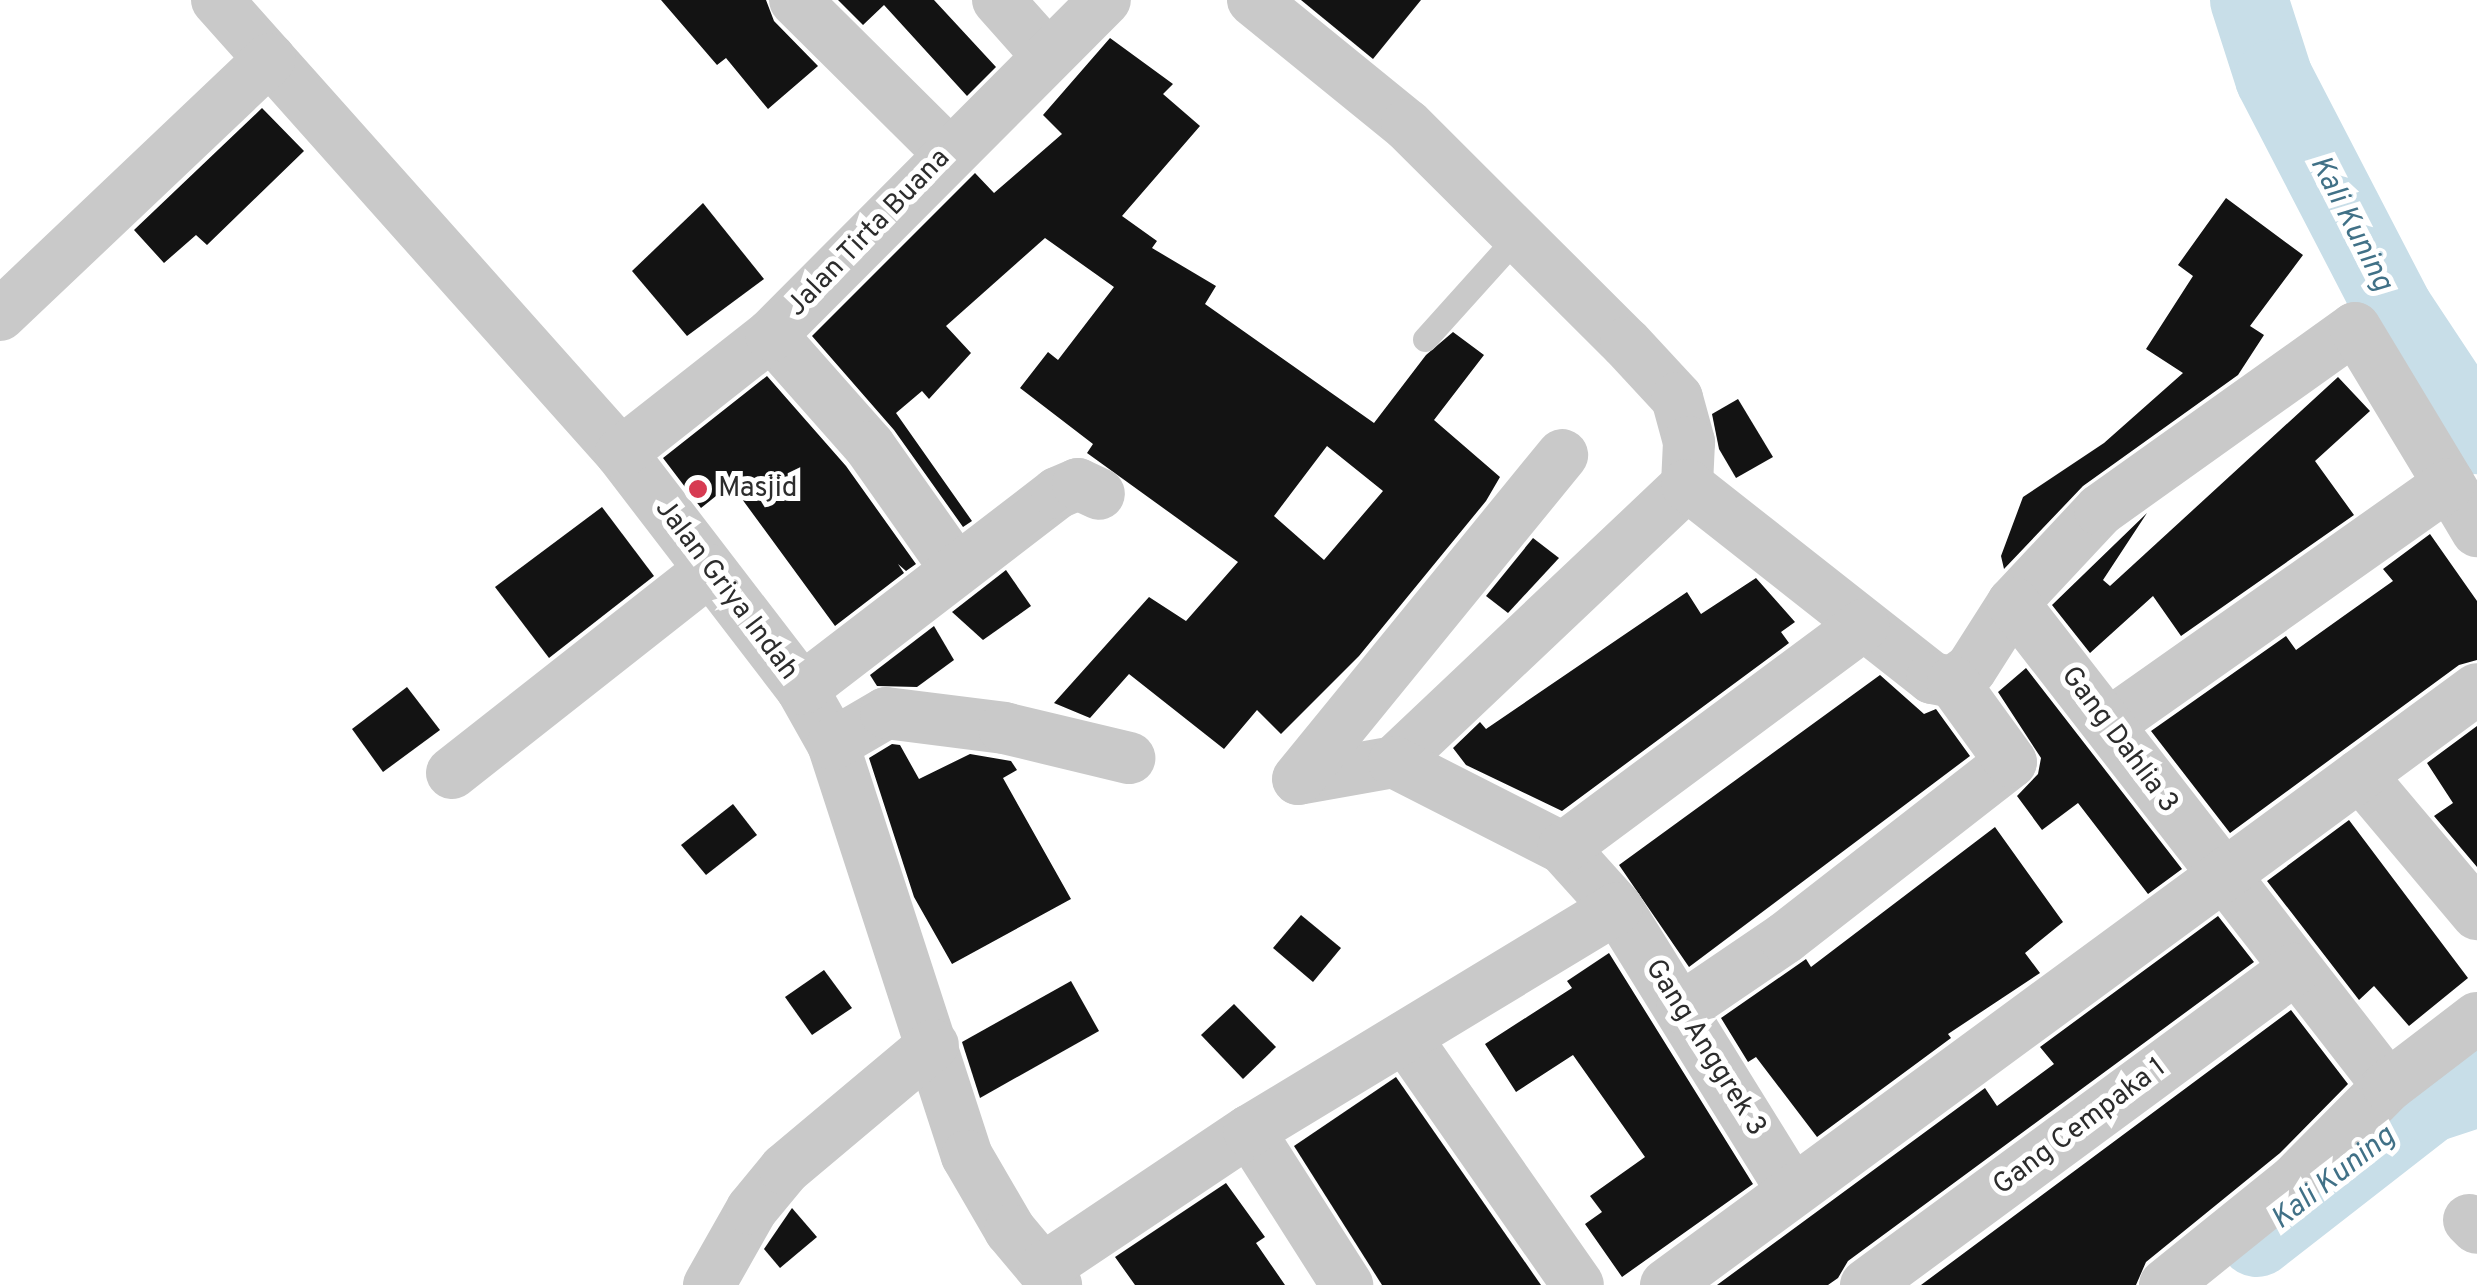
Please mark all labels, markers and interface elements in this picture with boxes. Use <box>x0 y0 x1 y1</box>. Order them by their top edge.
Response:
street label: Jalan Tirta Buana <box>780 142 958 324</box>
water label: Kali Kuning <box>2301 150 2399 298</box>
place label: Masjid <box>718 472 797 506</box>
marker: Masjid <box>687 478 709 500</box>
street label: Jalan Griya Indah <box>647 493 805 687</box>
street label: Gang Dahlia 3 <box>2053 660 2185 820</box>
street label: Gang Anggrek 3 <box>1637 953 1773 1143</box>
street label: Gang Cempaka 1 <box>1987 1051 2173 1203</box>
water label: Kali Kuning <box>2265 1119 2403 1239</box>

